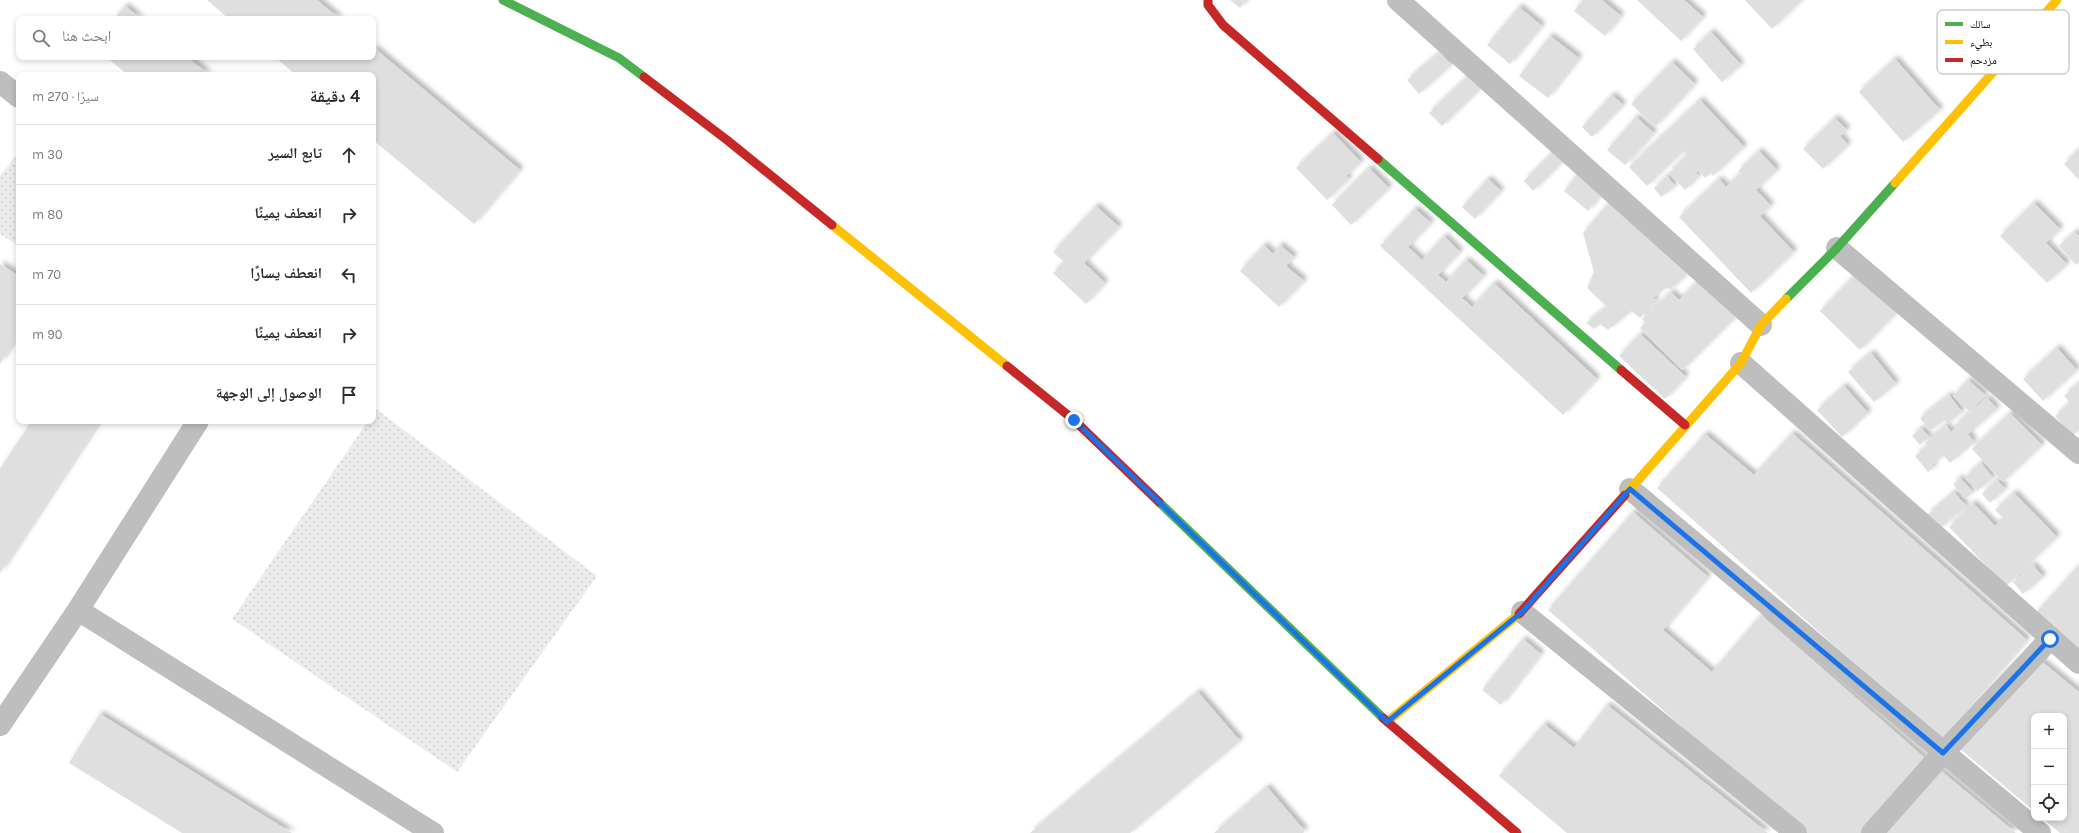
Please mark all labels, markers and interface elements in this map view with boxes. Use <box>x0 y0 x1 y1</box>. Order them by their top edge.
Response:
legend <box>1937 10 2069 74</box>
search box <box>16 16 376 60</box>
text: سالك <box>1970 18 1990 31</box>
icon: search <box>30 27 52 49</box>
text: ابحث هنا <box>62 27 111 45</box>
text: بطيء <box>1970 36 1992 51</box>
text: مزدحم <box>1970 54 1997 68</box>
text: 4 دقيقة <box>310 86 360 106</box>
text: سيرًا · 270 m <box>32 89 99 104</box>
text: تابع السير <box>268 144 322 162</box>
icon: ahead <box>338 144 360 166</box>
text: 30 m <box>32 147 63 162</box>
text: انعطف يمينًا <box>255 204 322 222</box>
icon: right <box>338 204 360 226</box>
text: 80 m <box>32 207 63 222</box>
text: انعطف يسارًا <box>250 264 322 282</box>
icon: left <box>338 264 360 286</box>
text: 70 m <box>32 267 61 282</box>
text: انعطف يمينًا <box>255 324 322 342</box>
icon: right <box>338 324 360 346</box>
text: 90 m <box>32 327 63 342</box>
text: الوصول إلى الوجهة <box>216 384 322 402</box>
icon: arrive <box>338 384 360 406</box>
route end <box>1065 411 1083 429</box>
route start <box>2041 630 2059 648</box>
map controls <box>2031 713 2067 821</box>
button: + <box>2031 713 2067 749</box>
button: − <box>2031 749 2067 785</box>
button: locate <box>2031 785 2067 821</box>

